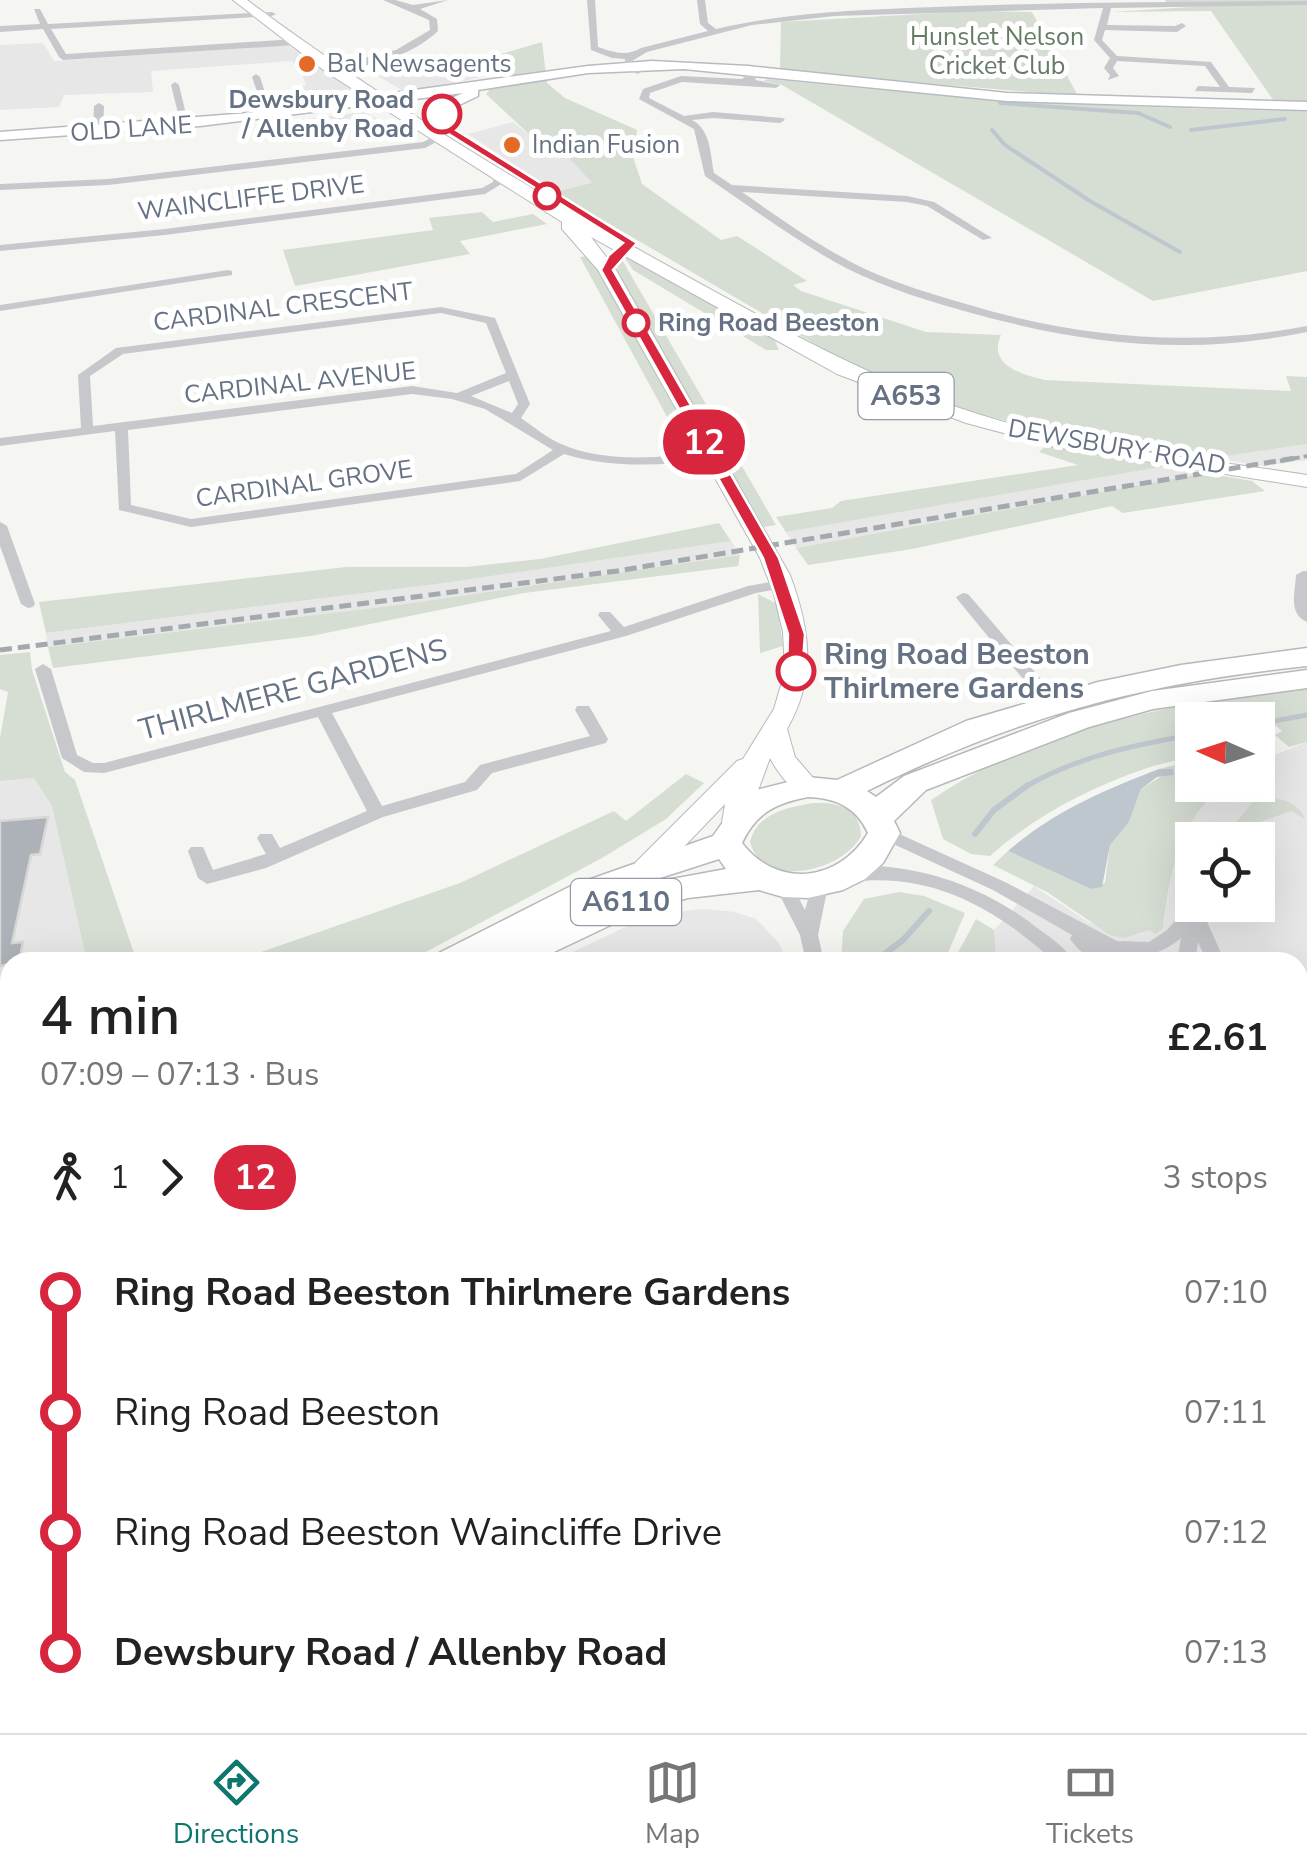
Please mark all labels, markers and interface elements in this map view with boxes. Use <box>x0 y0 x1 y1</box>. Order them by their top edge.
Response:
park label: Hunslet Nelson Cricket Club <box>910 20 1084 83</box>
place label: Bal Newsagents <box>327 47 512 81</box>
marker: Bal Newsagents <box>296 53 318 75</box>
place label: Dewsbury Road / Allenby Road <box>228 83 414 146</box>
marker: Dewsbury Road / Allenby Road <box>423 95 461 133</box>
street label: OLD LANE <box>69 108 193 150</box>
place label: Indian Fusion <box>532 128 680 162</box>
marker: Indian Fusion <box>501 134 523 156</box>
street label: WAINCLIFFE DRIVE <box>136 167 366 229</box>
unlabelled marker <box>534 183 560 209</box>
street label: CARDINAL CRESCENT <box>151 274 415 340</box>
place label: Ring Road Beeston <box>658 306 880 340</box>
marker: Ring Road Beeston <box>623 310 649 336</box>
street label: CARDINAL AVENUE <box>182 354 418 412</box>
road number: A653 <box>858 373 954 419</box>
line badge: 12 <box>659 410 749 474</box>
street label: DEWSBURY ROAD <box>1005 411 1229 483</box>
text: 12 <box>683 419 725 466</box>
street label: CARDINAL GROVE <box>194 452 414 516</box>
street label: THIRLMERE GARDENS <box>134 629 452 751</box>
place label: Ring Road Beeston Thirlmere Gardens <box>824 634 1090 709</box>
marker: Ring Road Beeston Thirlmere Gardens <box>777 652 815 690</box>
north arrow <box>1175 702 1275 802</box>
map controls <box>1175 702 1275 922</box>
button: locate <box>1175 822 1275 922</box>
road number: A6110 <box>571 879 681 925</box>
text: 4 min <box>40 978 180 1053</box>
text: £2.61 <box>1167 1012 1268 1063</box>
text: 07:09 – 07:13 · Bus <box>40 1053 319 1096</box>
icon: walk <box>40 1150 95 1205</box>
icon: forward <box>144 1150 199 1205</box>
text: 12 <box>234 1154 276 1201</box>
text: 1 <box>110 1156 129 1199</box>
text: 3 stops <box>1162 1156 1268 1199</box>
text: Ring Road Beeston Thirlmere Gardens <box>114 1267 790 1318</box>
text: 07:10 <box>1184 1271 1268 1314</box>
text: Ring Road Beeston <box>114 1387 440 1438</box>
text: 07:11 <box>1184 1391 1268 1434</box>
text: Ring Road Beeston Waincliffe Drive <box>114 1507 722 1558</box>
text: 07:12 <box>1184 1511 1268 1554</box>
text: Dewsbury Road / Allenby Road <box>114 1627 667 1678</box>
text: 07:13 <box>1184 1631 1268 1674</box>
tab: Directions <box>173 1755 299 1853</box>
tab: Map <box>645 1755 700 1853</box>
tab: Tickets <box>1046 1755 1134 1853</box>

